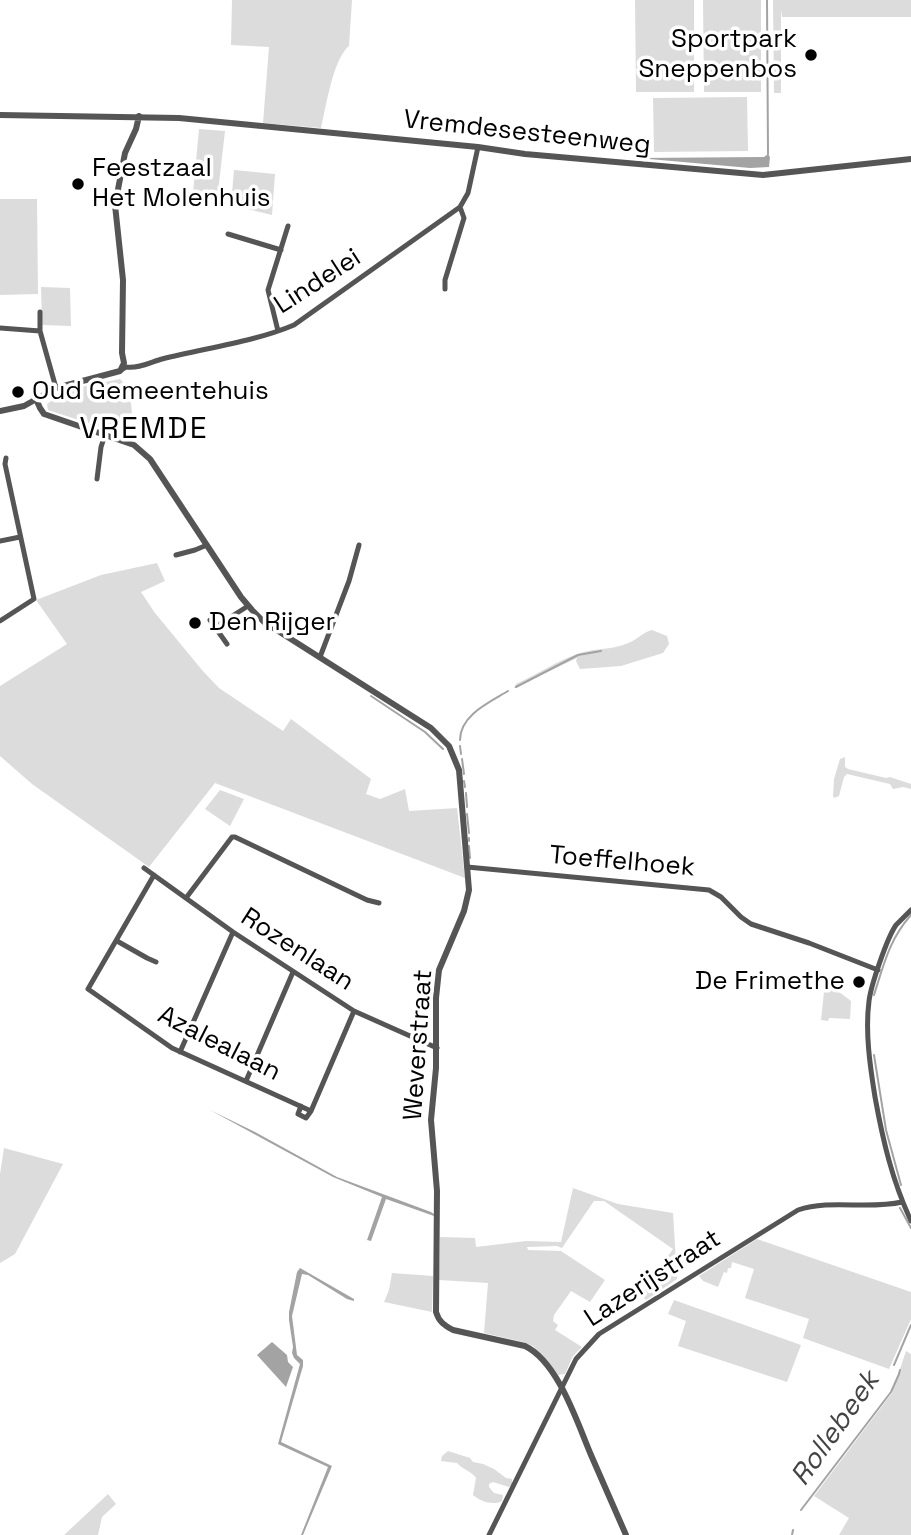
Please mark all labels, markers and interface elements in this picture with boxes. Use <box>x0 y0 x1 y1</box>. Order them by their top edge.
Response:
place label: Sportpark Sneppenbos <box>638 24 797 86</box>
marker: Sportpark Sneppenbos <box>803 47 819 63</box>
street label: Vremdesesteenweg <box>402 105 652 161</box>
place label: Feestzaal Het Molenhuis <box>92 153 271 214</box>
marker: Feestzaal Het Molenhuis <box>70 176 86 192</box>
street label: Lindelei <box>269 243 367 321</box>
place label: Oud Gemeentehuis <box>32 376 269 408</box>
marker: Oud Gemeentehuis <box>10 384 26 400</box>
district label: VREMDE <box>80 412 208 448</box>
place label: Den Rijger <box>209 607 335 639</box>
marker: Den Rijger <box>187 615 203 631</box>
street label: Toeffelhoek <box>548 840 696 884</box>
street label: Rozenlaan <box>235 902 359 998</box>
place label: De Frimethe <box>695 966 845 998</box>
street label: Weverstraat <box>398 968 440 1122</box>
marker: De Frimethe <box>851 974 867 990</box>
street label: Azalealaan <box>152 1000 286 1088</box>
street label: Lazerijstraat <box>579 1223 727 1335</box>
water label: Rollebeek <box>785 1365 887 1493</box>

